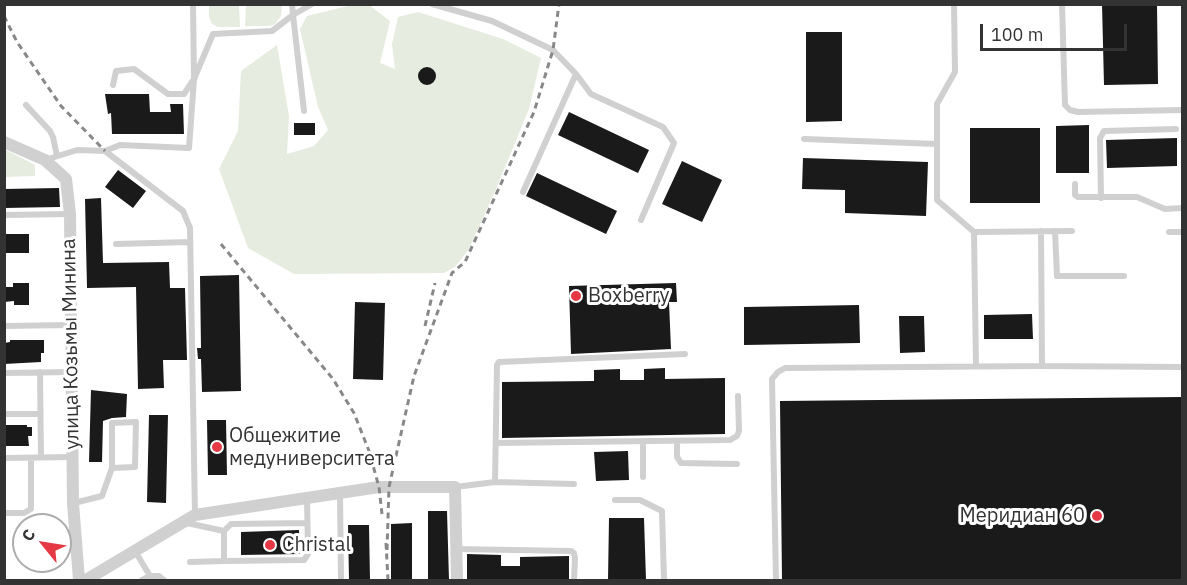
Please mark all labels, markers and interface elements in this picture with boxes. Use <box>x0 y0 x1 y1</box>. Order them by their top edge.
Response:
scale bar <box>983 12 1130 50</box>
text: 100 m <box>991 23 1043 46</box>
street label: улица Козьмы Минина <box>57 238 85 450</box>
place label: Boxberry <box>588 284 670 308</box>
marker: Boxberry <box>569 289 583 303</box>
place label: Общежитие медуниверситета <box>229 424 395 471</box>
marker: Общежитие медуниверситета <box>210 440 224 454</box>
place label: Меридиан 60 <box>960 504 1085 528</box>
marker: Меридиан 60 <box>1090 509 1104 523</box>
north arrow <box>12 513 72 573</box>
text: С <box>17 525 39 545</box>
place label: Christal <box>282 533 351 557</box>
marker: Christal <box>263 538 277 552</box>

